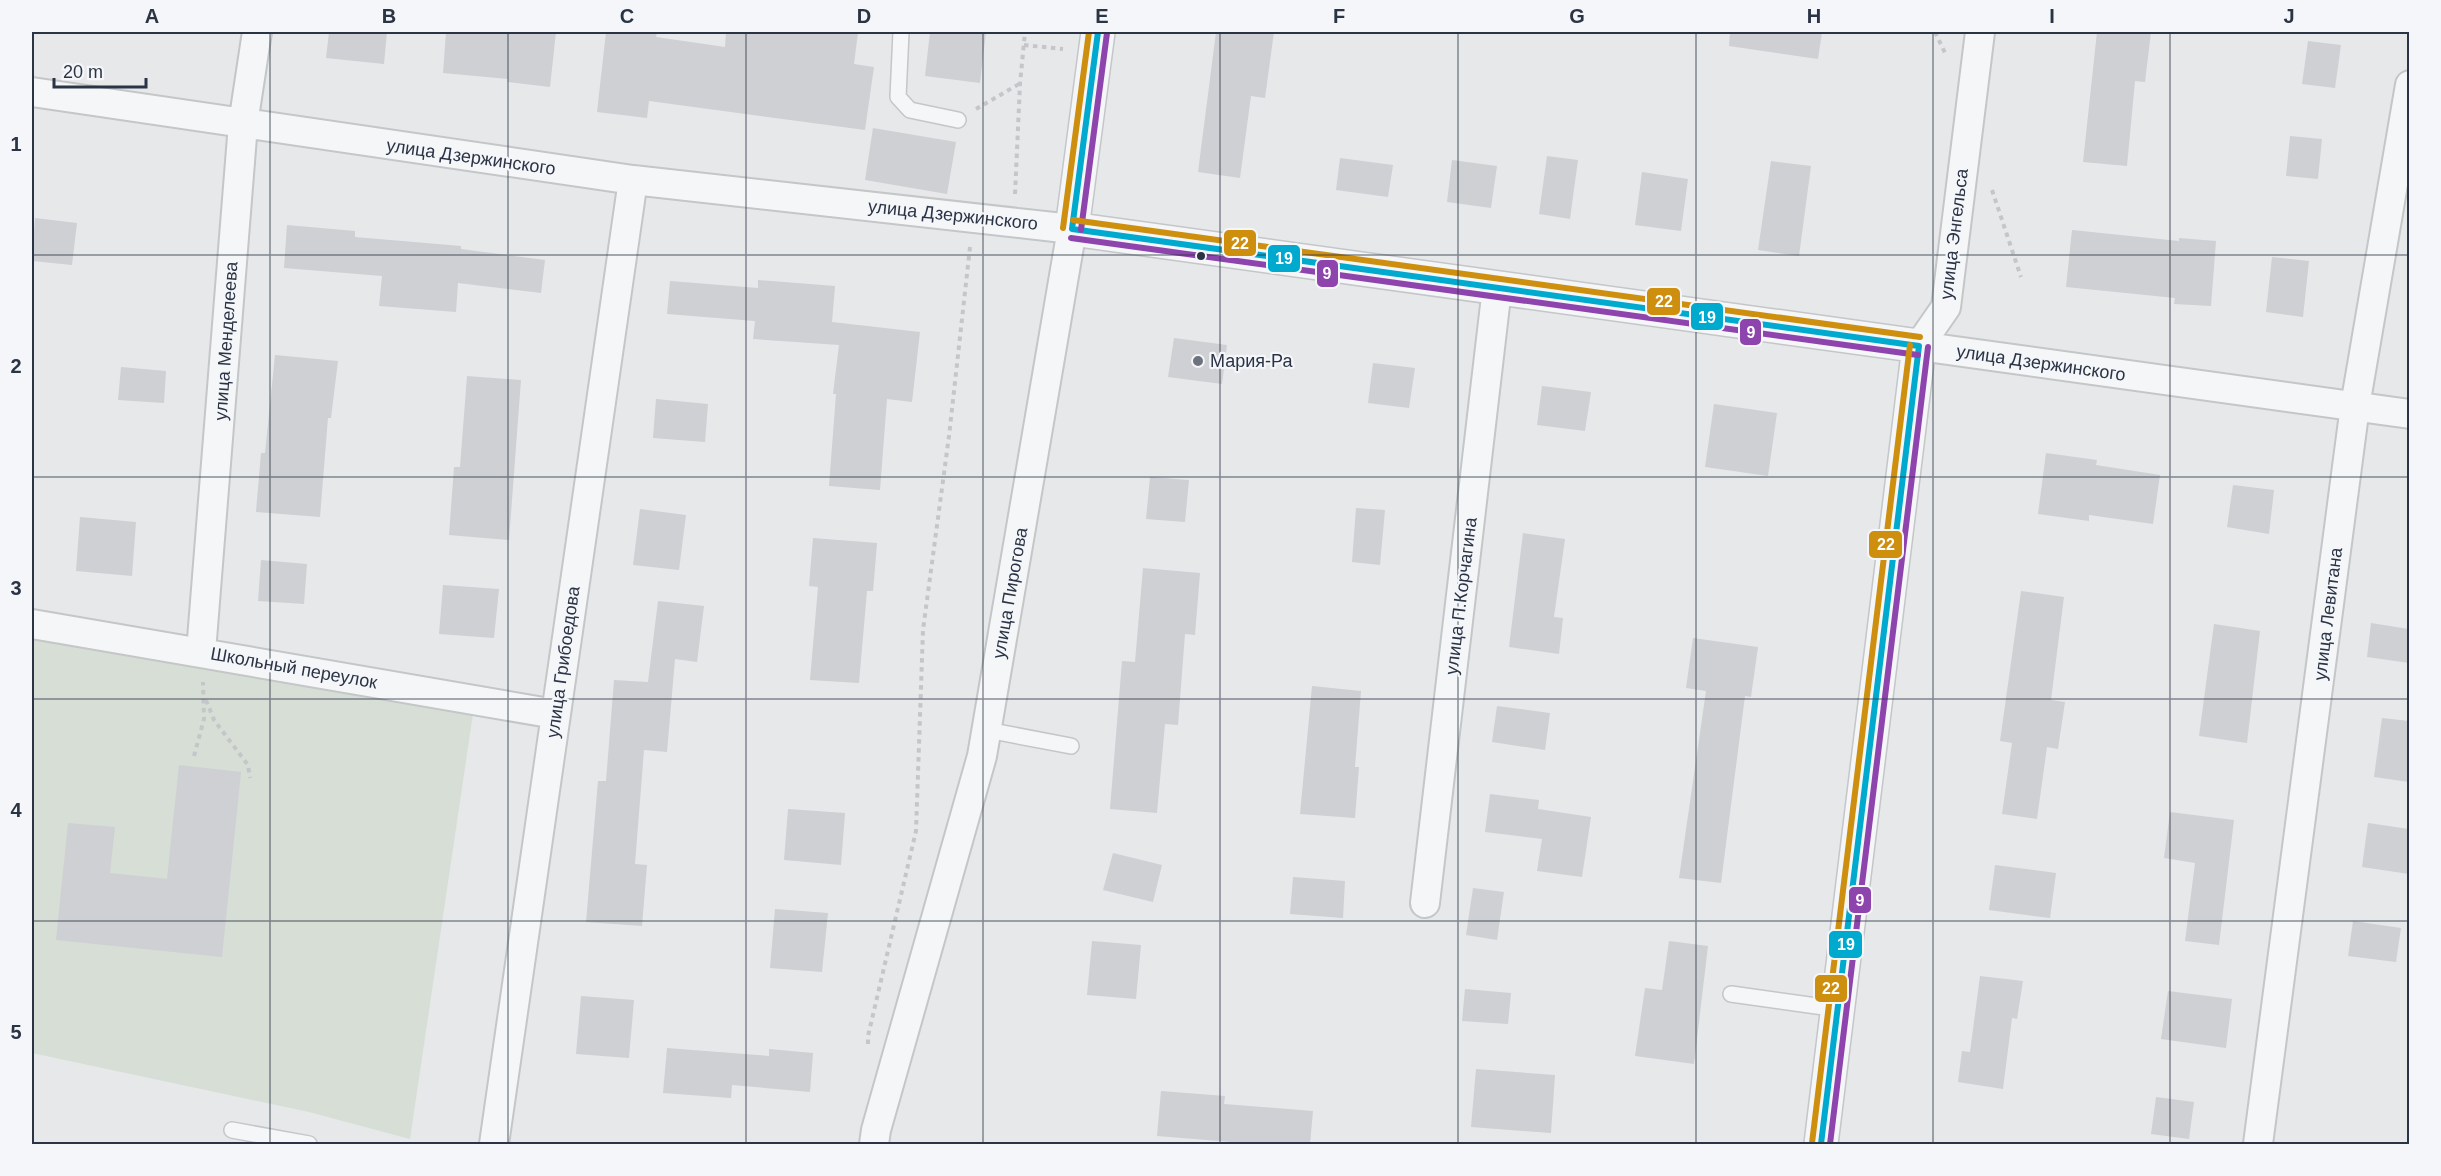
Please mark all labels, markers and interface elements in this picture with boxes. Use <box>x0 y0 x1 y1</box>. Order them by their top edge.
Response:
text: A <box>145 5 159 27</box>
text: B <box>382 5 396 27</box>
text: C <box>620 5 634 27</box>
text: D <box>857 5 871 27</box>
text: E <box>1095 5 1109 27</box>
text: F <box>1333 5 1345 27</box>
text: G <box>1569 5 1585 27</box>
text: H <box>1807 5 1821 27</box>
text: I <box>2049 5 2055 27</box>
text: J <box>2283 5 2295 27</box>
scale bar <box>54 51 146 89</box>
text: 20 m <box>63 62 103 82</box>
text: 1 <box>10 133 22 155</box>
street label: улица Дзержинского <box>385 135 557 179</box>
street label: улица Энгельса <box>1936 166 1972 301</box>
street label: улица Дзержинского <box>867 196 1039 234</box>
line badge: 22 <box>1223 229 1257 257</box>
text: 22 <box>1231 235 1249 252</box>
line badge: 19 <box>1267 244 1301 273</box>
unlabelled marker <box>1195 250 1207 262</box>
text: 19 <box>1275 250 1293 267</box>
line badge: 9 <box>1316 259 1339 288</box>
street label: улица Менделеева <box>210 260 242 421</box>
text: 9 <box>1323 265 1332 282</box>
line badge: 22 <box>1646 287 1681 316</box>
text: 22 <box>1655 293 1673 310</box>
line badge: 19 <box>1690 302 1724 331</box>
text: 19 <box>1698 309 1716 326</box>
line badge: 9 <box>1739 318 1762 346</box>
text: 9 <box>1747 324 1756 341</box>
street label: улица Дзержинского <box>1955 341 2127 385</box>
place label: Мария-Ра <box>1210 351 1293 371</box>
marker: Мария-Ра <box>1191 354 1205 368</box>
text: 2 <box>10 355 22 377</box>
street label: улица П.Корчагина <box>1441 515 1481 676</box>
street label: улица Пирогова <box>989 525 1032 660</box>
line badge: 22 <box>1868 530 1903 559</box>
text: 22 <box>1877 536 1895 553</box>
street label: улица Левитана <box>2310 545 2346 682</box>
text: 3 <box>10 577 22 599</box>
street label: улица Грибоедова <box>542 584 584 739</box>
street label: Школьный переулок <box>209 643 379 693</box>
text: 4 <box>10 799 22 821</box>
line badge: 9 <box>1848 886 1872 914</box>
text: 9 <box>1856 892 1865 909</box>
line badge: 19 <box>1828 930 1863 959</box>
text: 19 <box>1837 936 1855 953</box>
line badge: 22 <box>1814 974 1848 1003</box>
text: 22 <box>1822 980 1840 997</box>
text: 5 <box>10 1021 22 1043</box>

